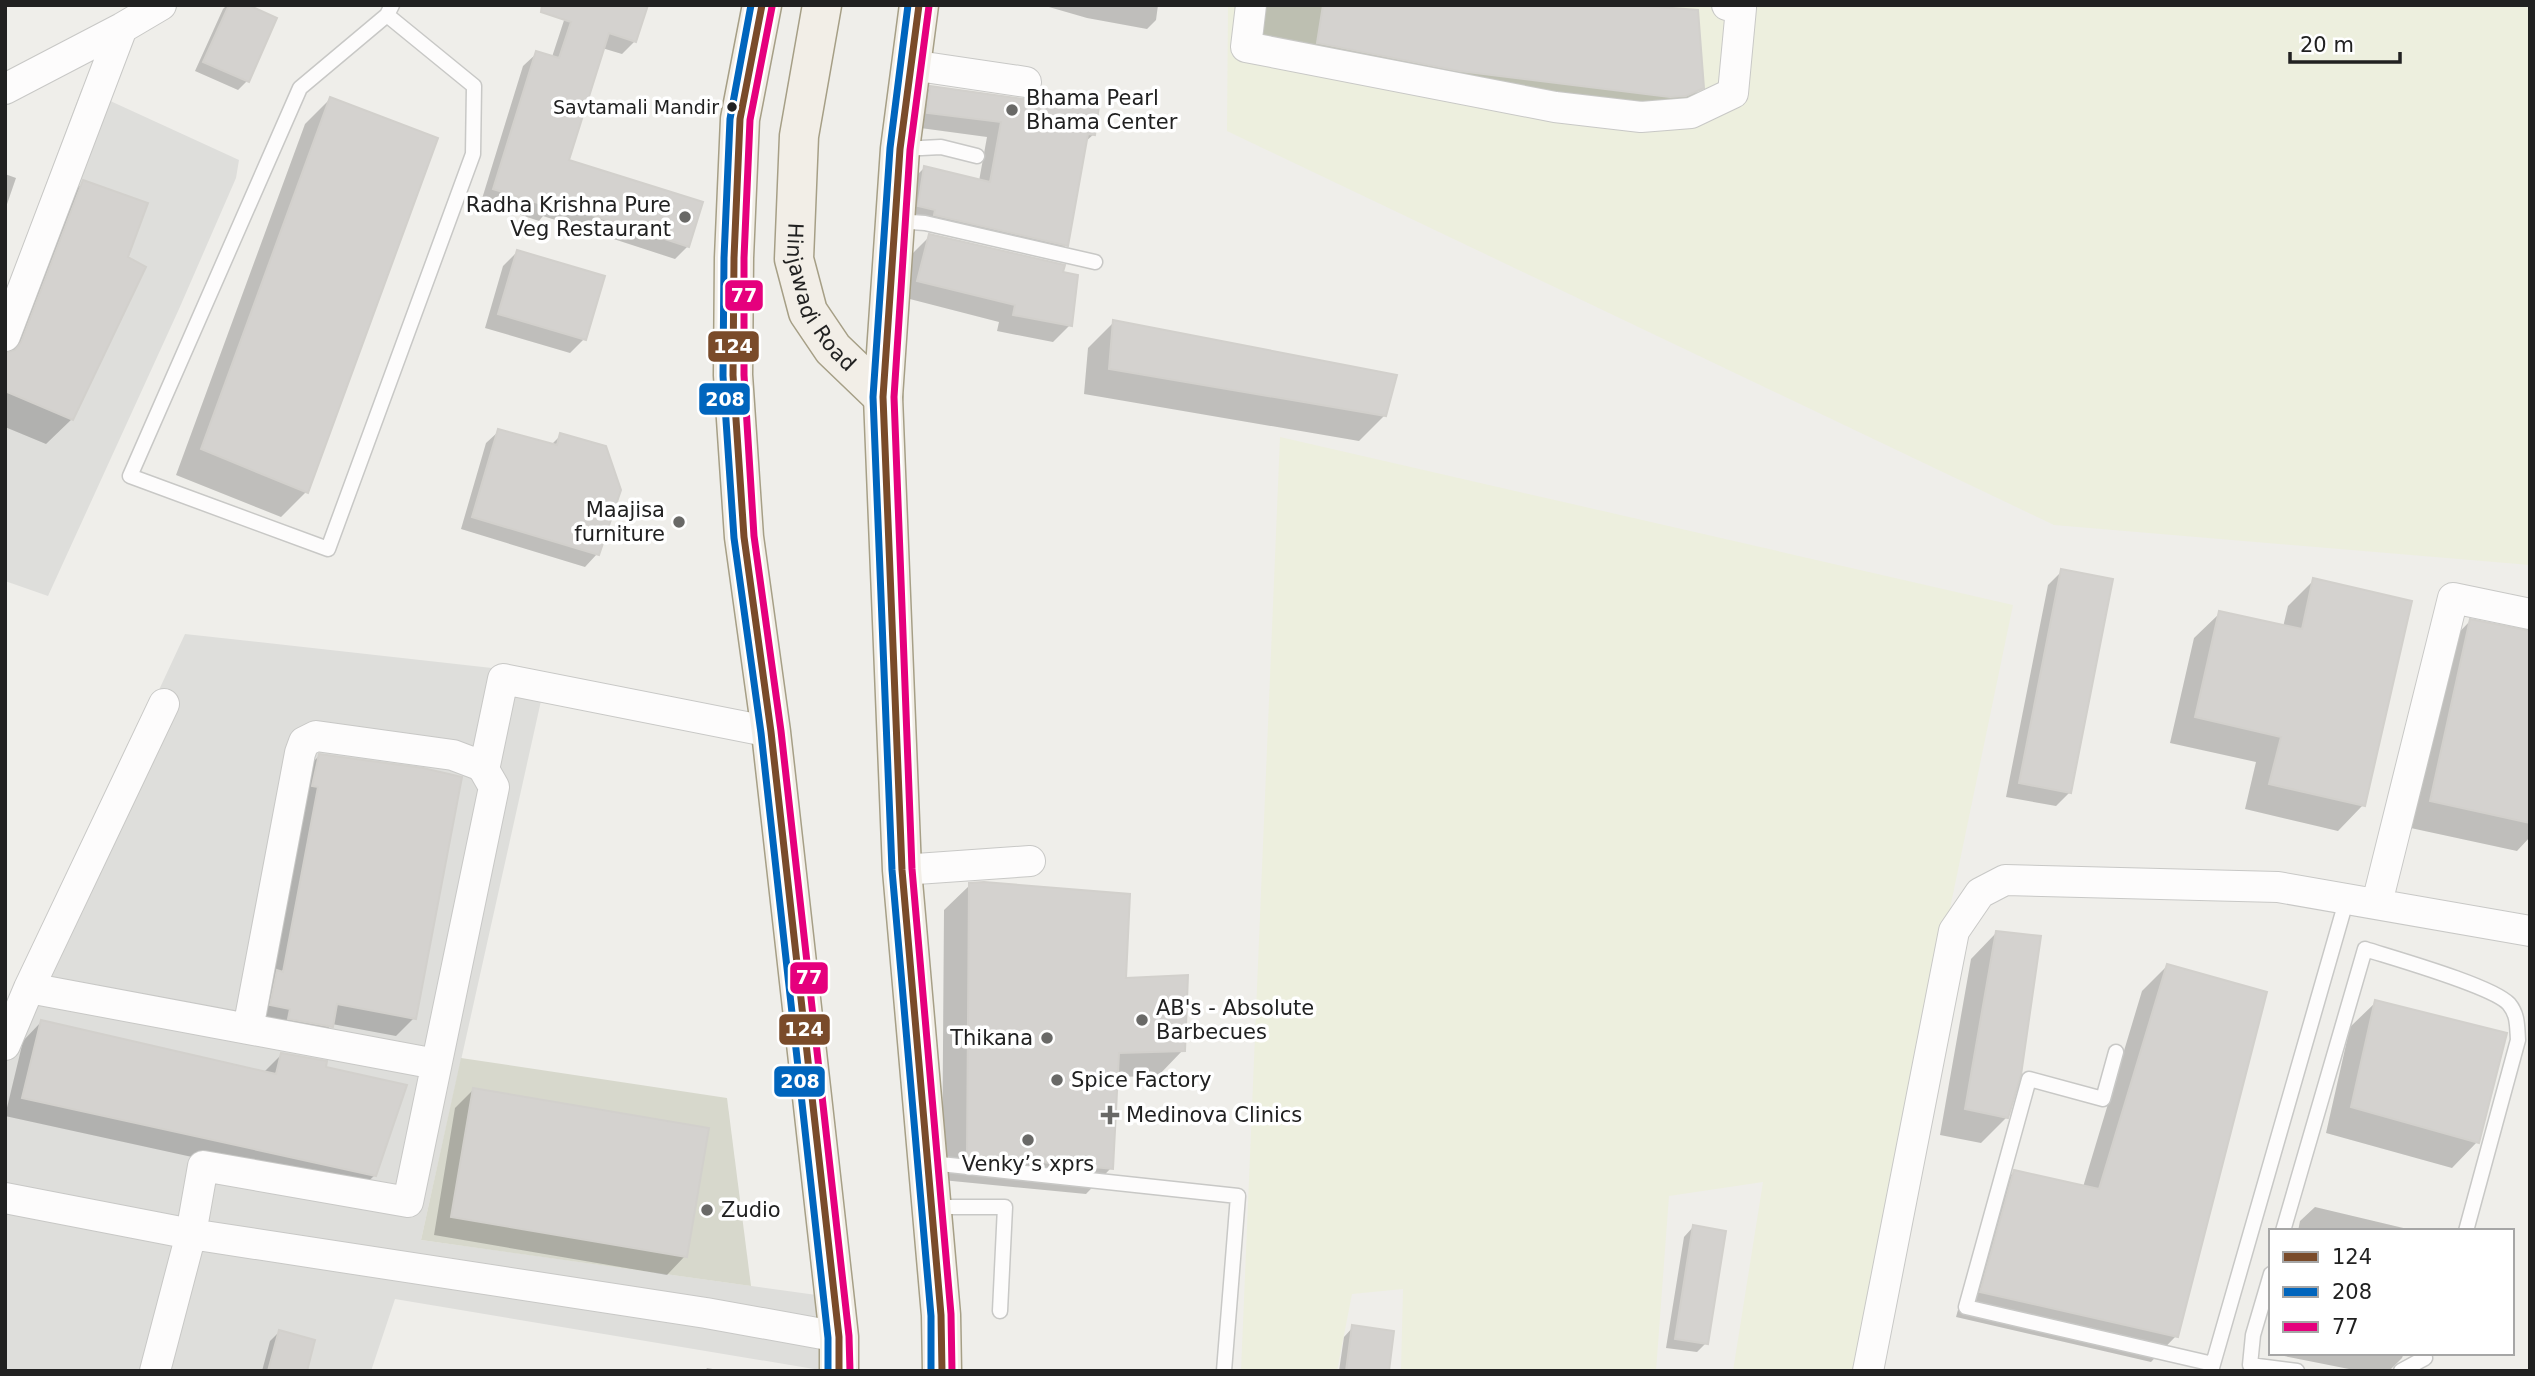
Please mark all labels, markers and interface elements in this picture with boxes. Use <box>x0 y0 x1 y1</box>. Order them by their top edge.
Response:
scale bar <box>2290 21 2400 65</box>
text: 20 m <box>2300 33 2354 57</box>
place label: Bhama Pearl Bhama Center <box>1026 86 1178 134</box>
place label: Savtamali Mandir <box>553 96 719 118</box>
marker: Savtamali Mandir <box>725 100 739 114</box>
marker: Bhama Pearl Bhama Center <box>1004 102 1020 118</box>
place label: Radha Krishna Pure Veg Restaurant <box>466 193 671 241</box>
marker: Radha Krishna Pure Veg Restaurant <box>677 209 693 225</box>
street label: Hinjawadi Road <box>782 222 860 376</box>
line badge: 77 <box>724 279 764 312</box>
text: 77 <box>731 284 757 306</box>
line badge: 124 <box>707 330 760 363</box>
text: 124 <box>713 335 753 357</box>
line badge: 208 <box>698 382 751 416</box>
text: 208 <box>705 388 745 410</box>
place label: Maajisa furniture <box>574 498 665 546</box>
marker: Maajisa furniture <box>671 514 687 530</box>
line badge: 77 <box>789 961 829 995</box>
text: 77 <box>796 966 822 988</box>
place label: AB's - Absolute Barbecues <box>1156 996 1314 1044</box>
marker: AB's - Absolute Barbecues <box>1134 1012 1150 1028</box>
line badge: 124 <box>778 1013 831 1046</box>
text: 124 <box>784 1018 824 1040</box>
place label: Thikana <box>949 1026 1033 1050</box>
marker: Thikana <box>1039 1030 1055 1046</box>
line badge: 208 <box>773 1065 826 1098</box>
place label: Spice Factory <box>1071 1068 1211 1092</box>
text: 208 <box>780 1070 820 1092</box>
marker: Spice Factory <box>1049 1072 1065 1088</box>
place label: Medinova Clinics <box>1126 1103 1302 1127</box>
marker: Medinova Clinics <box>1100 1105 1120 1125</box>
marker: Venky’s xprs <box>1020 1132 1036 1148</box>
place label: Venky’s xprs <box>962 1152 1094 1176</box>
place label: Zudio <box>721 1198 781 1222</box>
marker: Zudio <box>699 1202 715 1218</box>
legend <box>2269 1229 2514 1355</box>
text: 124 <box>2332 1245 2372 1269</box>
text: 208 <box>2332 1280 2372 1304</box>
text: 77 <box>2332 1315 2359 1339</box>

